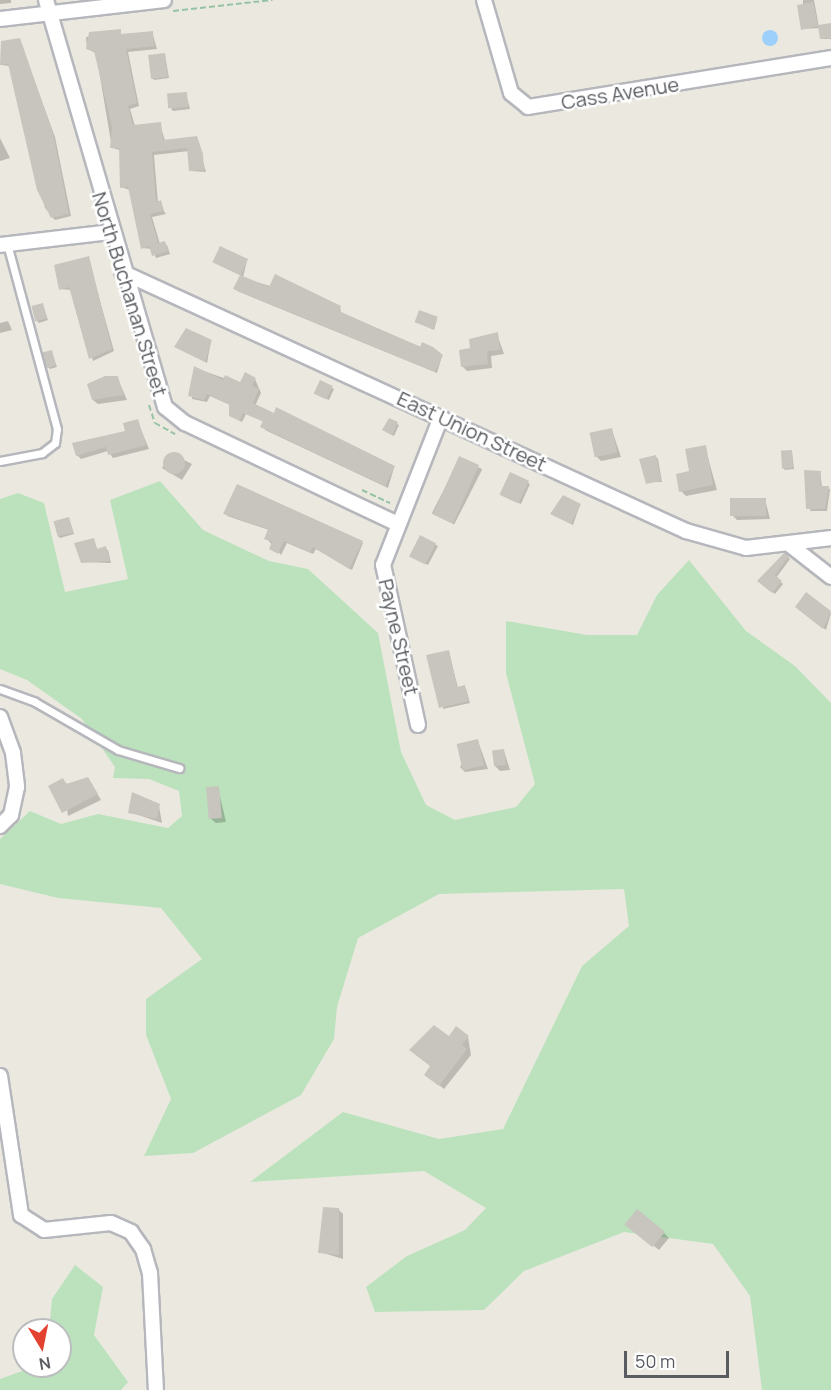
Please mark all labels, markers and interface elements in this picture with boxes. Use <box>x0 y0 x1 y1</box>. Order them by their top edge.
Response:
street label: Cass Avenue <box>559 72 681 114</box>
street label: North Buchanan Street <box>87 189 173 399</box>
street label: East Union Street <box>393 386 551 476</box>
street label: Payne Street <box>374 576 424 698</box>
north arrow <box>12 1318 72 1378</box>
scale bar <box>627 1339 732 1377</box>
text: 50 m <box>635 1349 675 1373</box>
text: N <box>37 1352 52 1376</box>

